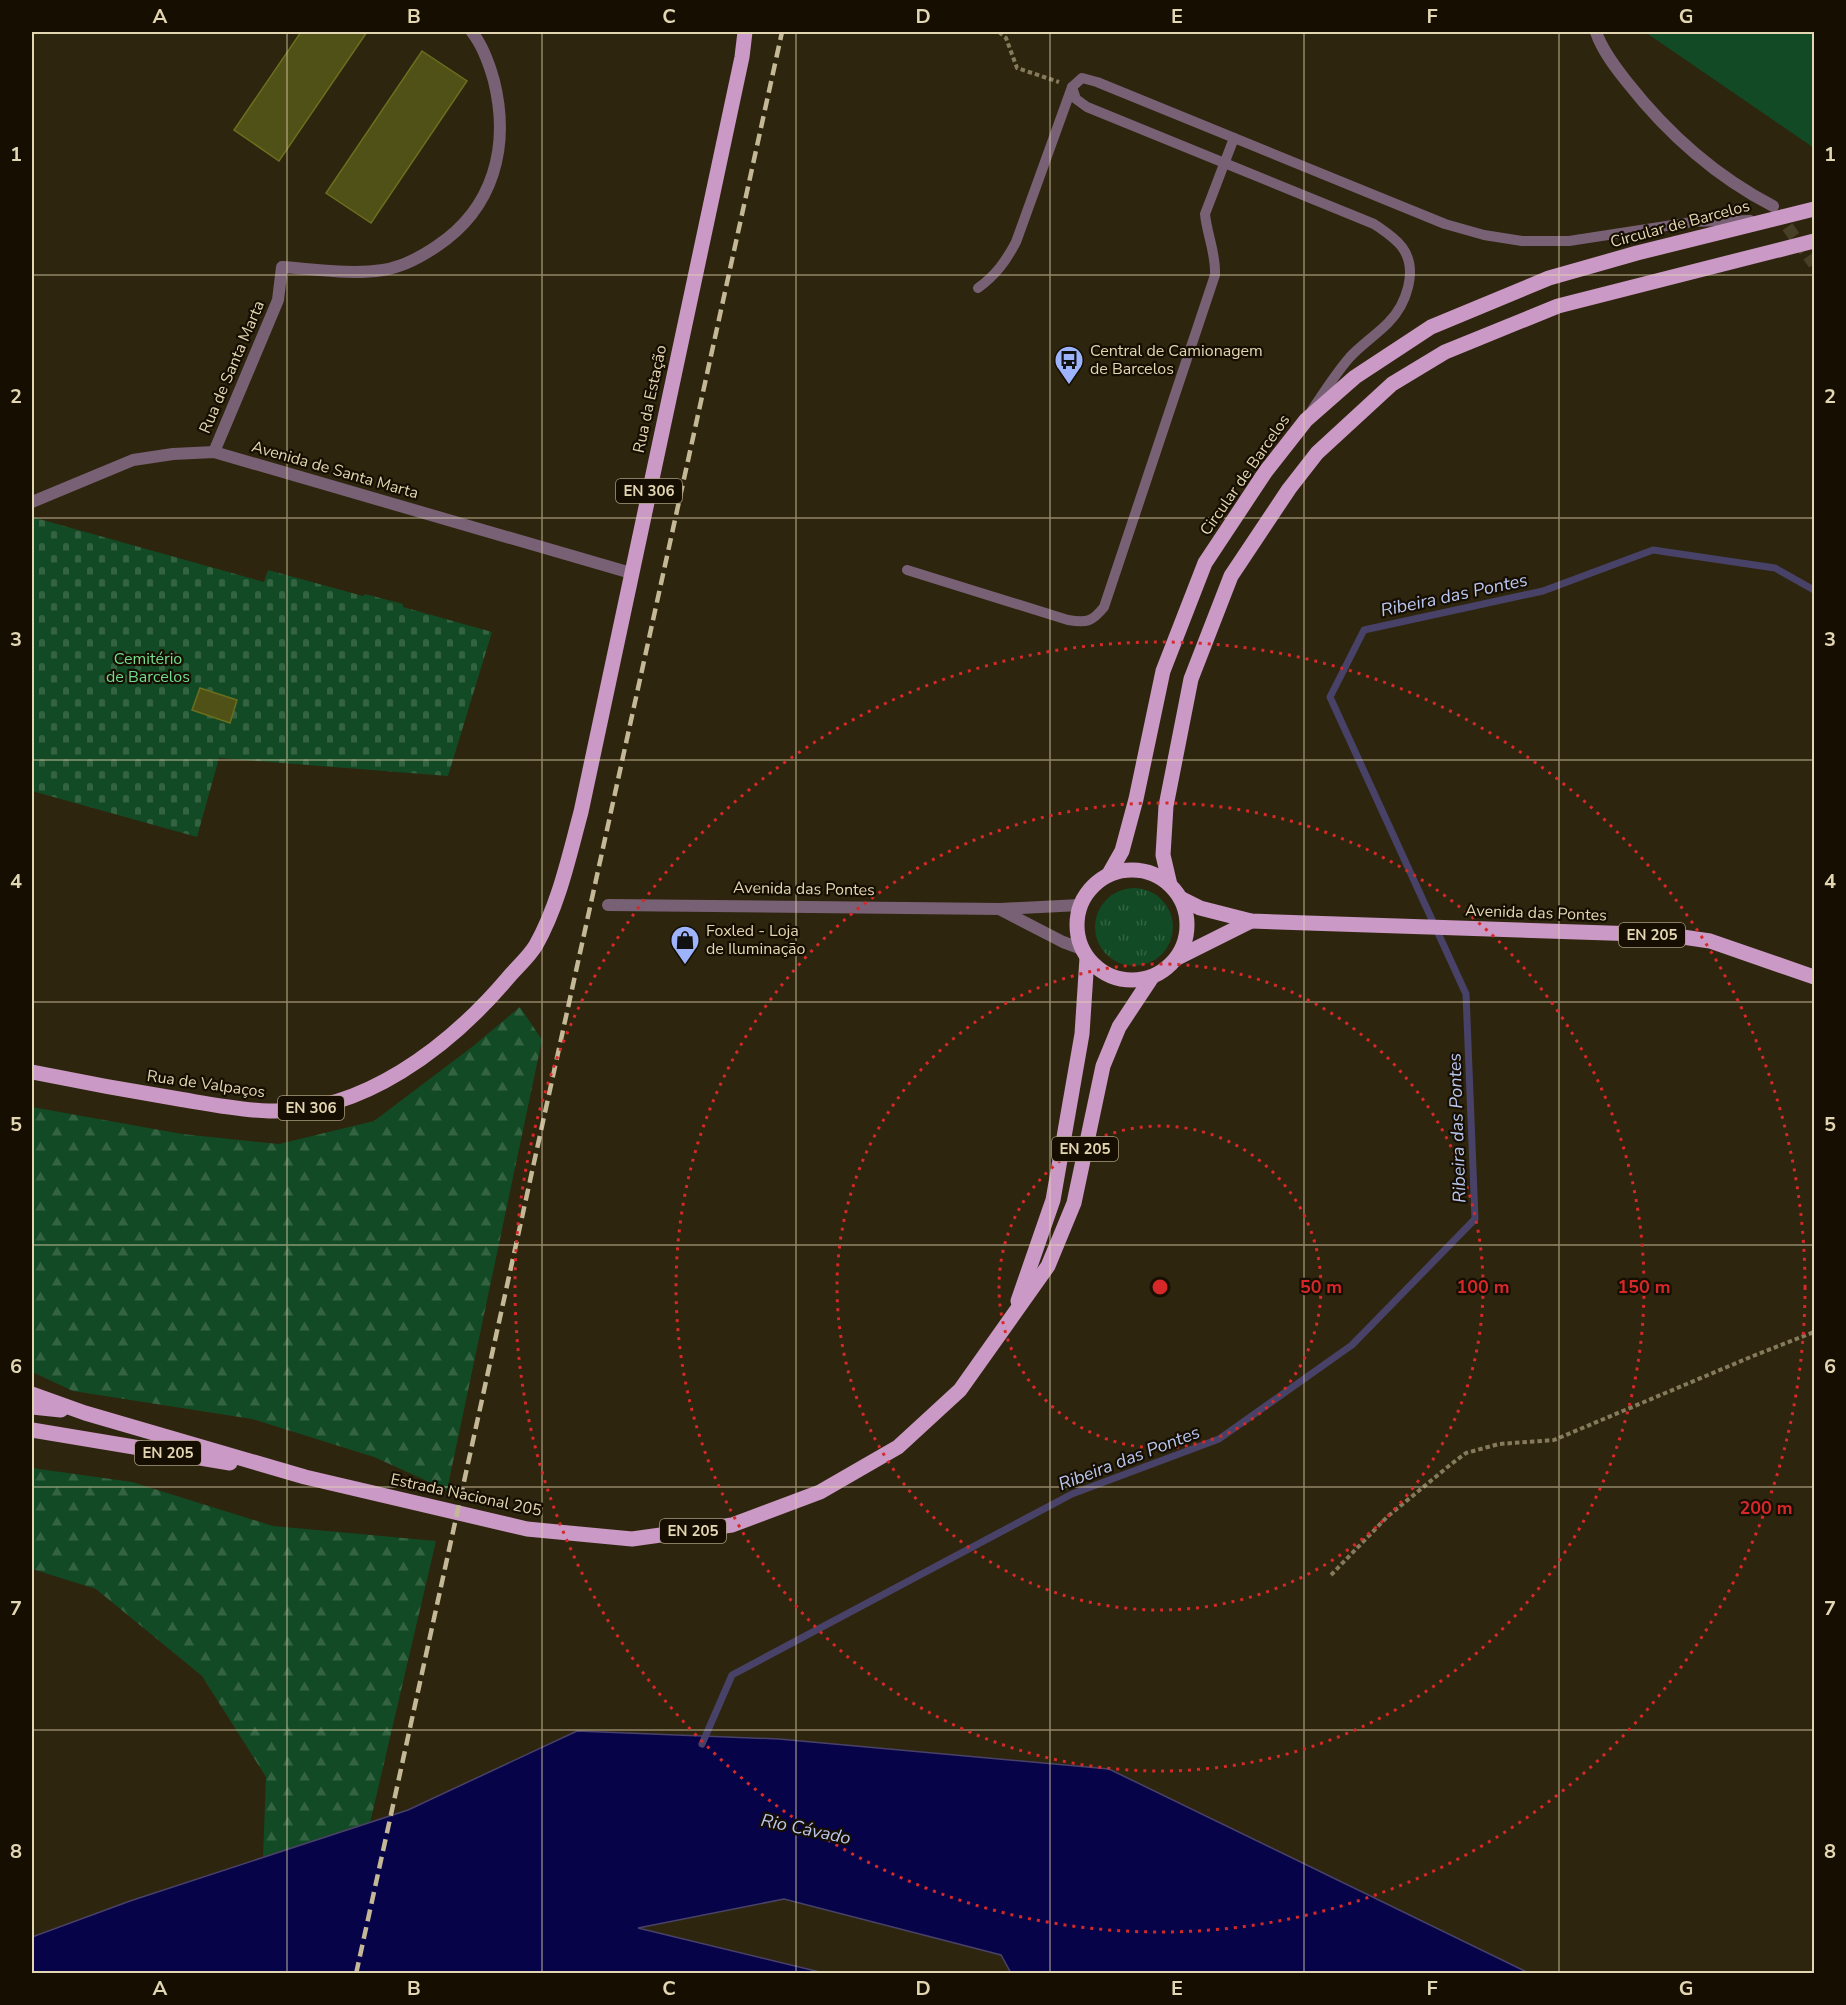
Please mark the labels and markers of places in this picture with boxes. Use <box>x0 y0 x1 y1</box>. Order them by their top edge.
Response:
place label: Central de Camionagem de Barcelos <box>1090 340 1263 380</box>
bus stop icon: Central de Camionagem de Barcelos <box>1053 344 1085 386</box>
place label: Foxled - Loja de Iluminação <box>706 920 806 960</box>
shop icon: Foxled - Loja de Iluminação <box>669 924 701 966</box>
centre of rings <box>1150 1277 1170 1297</box>

